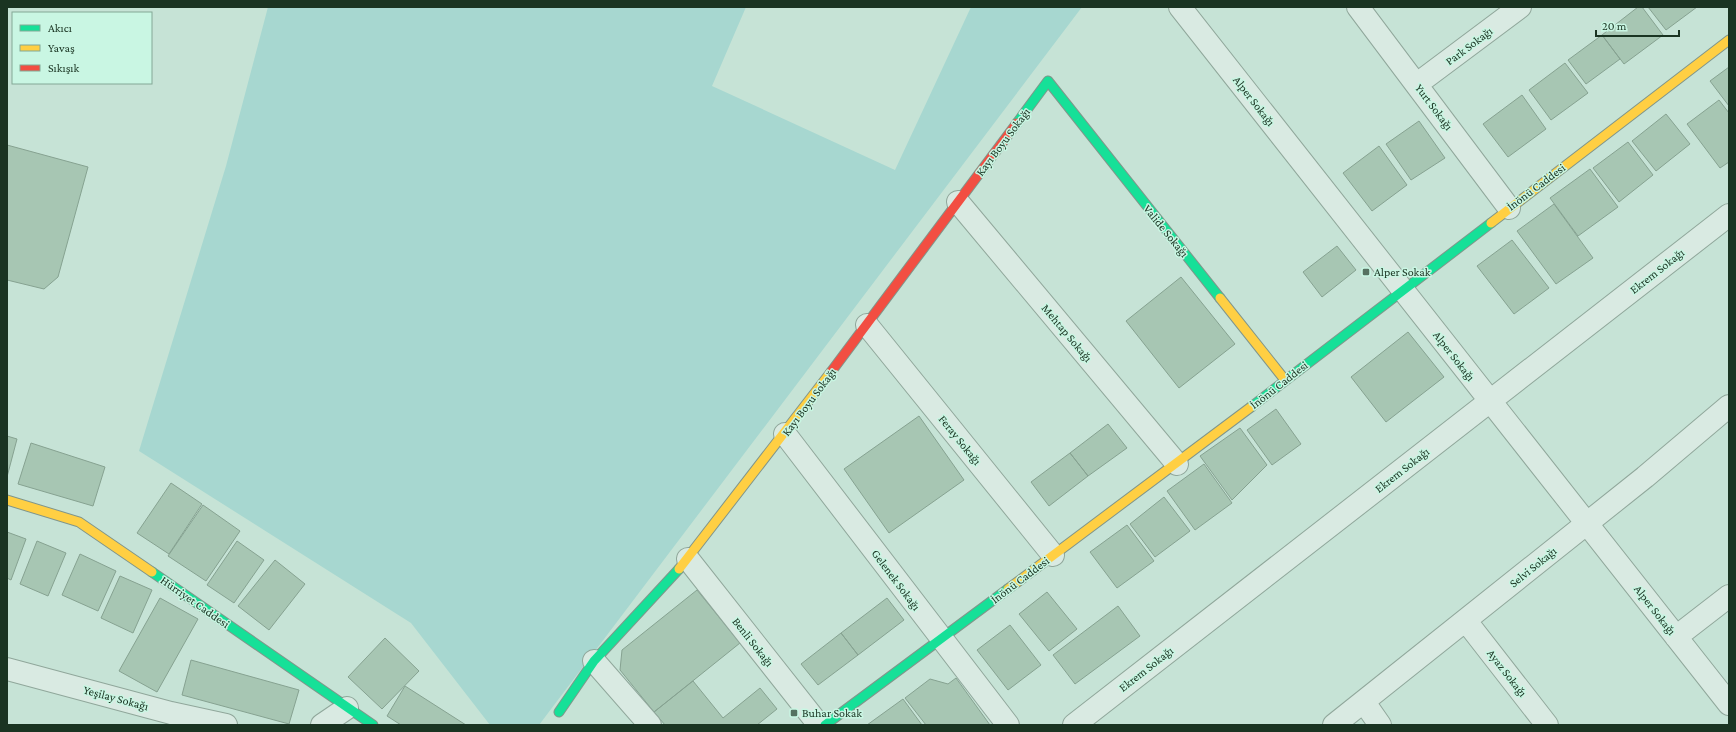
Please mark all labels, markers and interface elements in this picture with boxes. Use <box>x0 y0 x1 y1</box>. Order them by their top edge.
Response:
legend <box>12 12 152 84</box>
scale bar <box>1596 12 1679 38</box>
text: 20 m <box>1602 19 1627 33</box>
text: Akıcı <box>48 21 72 35</box>
street label: Park Sokağı <box>1443 24 1495 68</box>
text: Yavaş <box>48 41 75 55</box>
text: Sıkışık <box>48 61 79 75</box>
street label: Alper Sokağı <box>1230 73 1278 129</box>
street label: Yurt Sokağı <box>1412 81 1456 133</box>
street label: Kayı Boyu Sokağı <box>973 105 1033 179</box>
street label: İnönü Caddesi <box>1504 161 1568 213</box>
street label: Valide Sokağı <box>1141 202 1191 260</box>
street label: Ekrem Sokağı <box>1627 245 1687 297</box>
place label: Alper Sokak <box>1374 265 1431 279</box>
marker: Alper Sokak <box>1361 267 1371 277</box>
street label: Mehtap Sokağı <box>1039 301 1095 365</box>
street label: Alper Sokağı <box>1430 328 1478 384</box>
street label: İnönü Caddesi <box>1247 358 1311 412</box>
street label: Kayı Boyu Sokağı <box>779 365 839 439</box>
street label: Feray Sokağı <box>936 412 984 468</box>
street label: Ekrem Sokağı <box>1372 444 1432 496</box>
street label: Selvi Sokağı <box>1507 544 1559 590</box>
street label: Gelenek Sokağı <box>869 547 923 613</box>
street label: İnönü Caddesi <box>988 554 1052 606</box>
street label: Hürriyet Caddesi <box>158 573 232 631</box>
street label: Alper Sokağı <box>1631 582 1679 638</box>
street label: Benli Sokağı <box>729 615 777 669</box>
street label: Ekrem Sokağı <box>1116 643 1176 695</box>
street label: Ayaz Sokağı <box>1484 646 1530 700</box>
street label: Yeşilay Sokağı <box>82 683 150 713</box>
place label: Buhar Sokak <box>802 706 862 720</box>
marker: Buhar Sokak <box>789 708 799 718</box>

